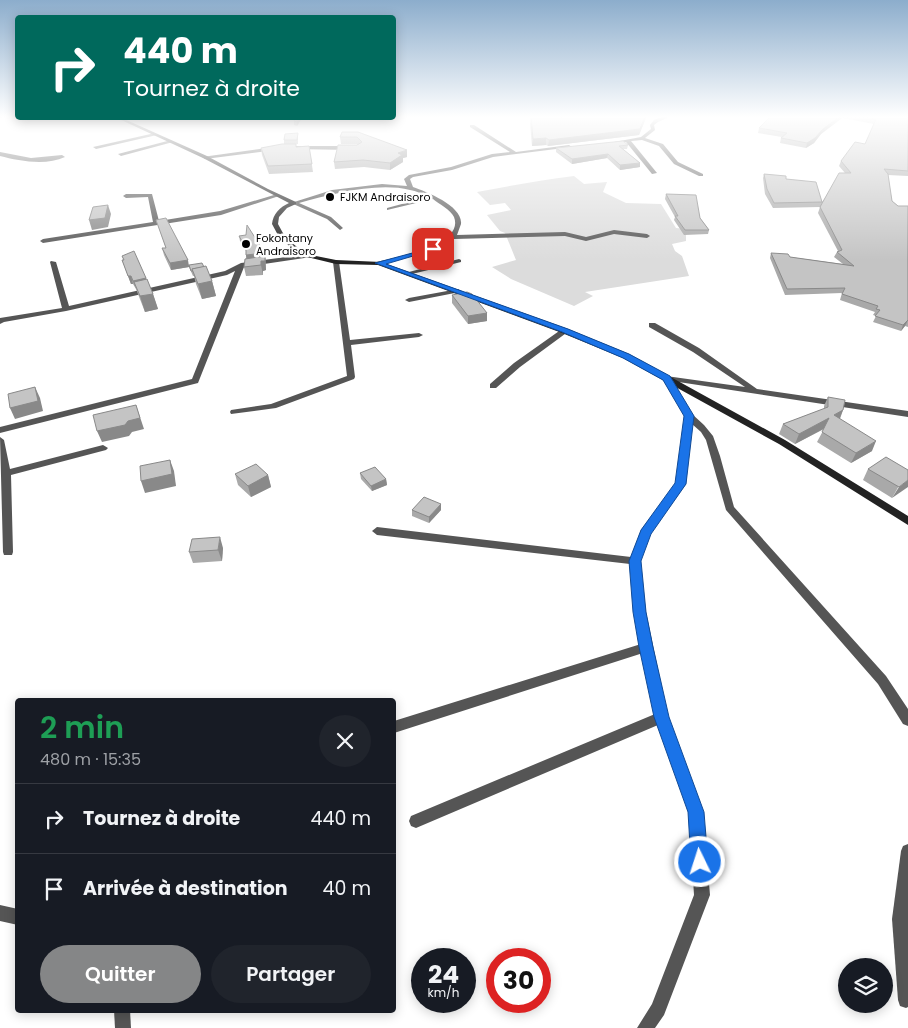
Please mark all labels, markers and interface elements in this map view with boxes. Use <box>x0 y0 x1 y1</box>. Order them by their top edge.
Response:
text: 440 m <box>123 26 238 75</box>
icon: right <box>40 35 105 100</box>
text: Tournez à droite <box>123 73 300 104</box>
place label: FJKM Andraisoro <box>340 189 430 205</box>
marker: FJKM Andraisoro <box>324 191 336 203</box>
pin <box>412 228 454 270</box>
place label: Fokontany Andraisoro <box>256 230 316 259</box>
icon: arrive <box>419 235 447 263</box>
marker: Fokontany Andraisoro <box>240 238 252 250</box>
text: 2 min <box>40 706 124 749</box>
button: close <box>319 715 371 767</box>
text: 480 m · 15:35 <box>40 748 141 771</box>
icon: right <box>40 805 68 833</box>
text: Tournez à droite <box>83 805 240 832</box>
text: 440 m <box>311 805 371 832</box>
position arrow <box>673 835 725 887</box>
icon: arrive <box>40 875 68 903</box>
text: Arrivée à destination <box>83 875 288 902</box>
text: 40 m <box>322 875 371 902</box>
button: Quitter <box>40 945 201 1003</box>
button: Partager <box>211 945 371 1003</box>
speed limit sign: 30 <box>486 948 551 1013</box>
text: 24 <box>428 957 459 992</box>
map controls <box>838 958 893 1013</box>
button: layers <box>838 958 893 1013</box>
text: km/h <box>428 984 459 1001</box>

